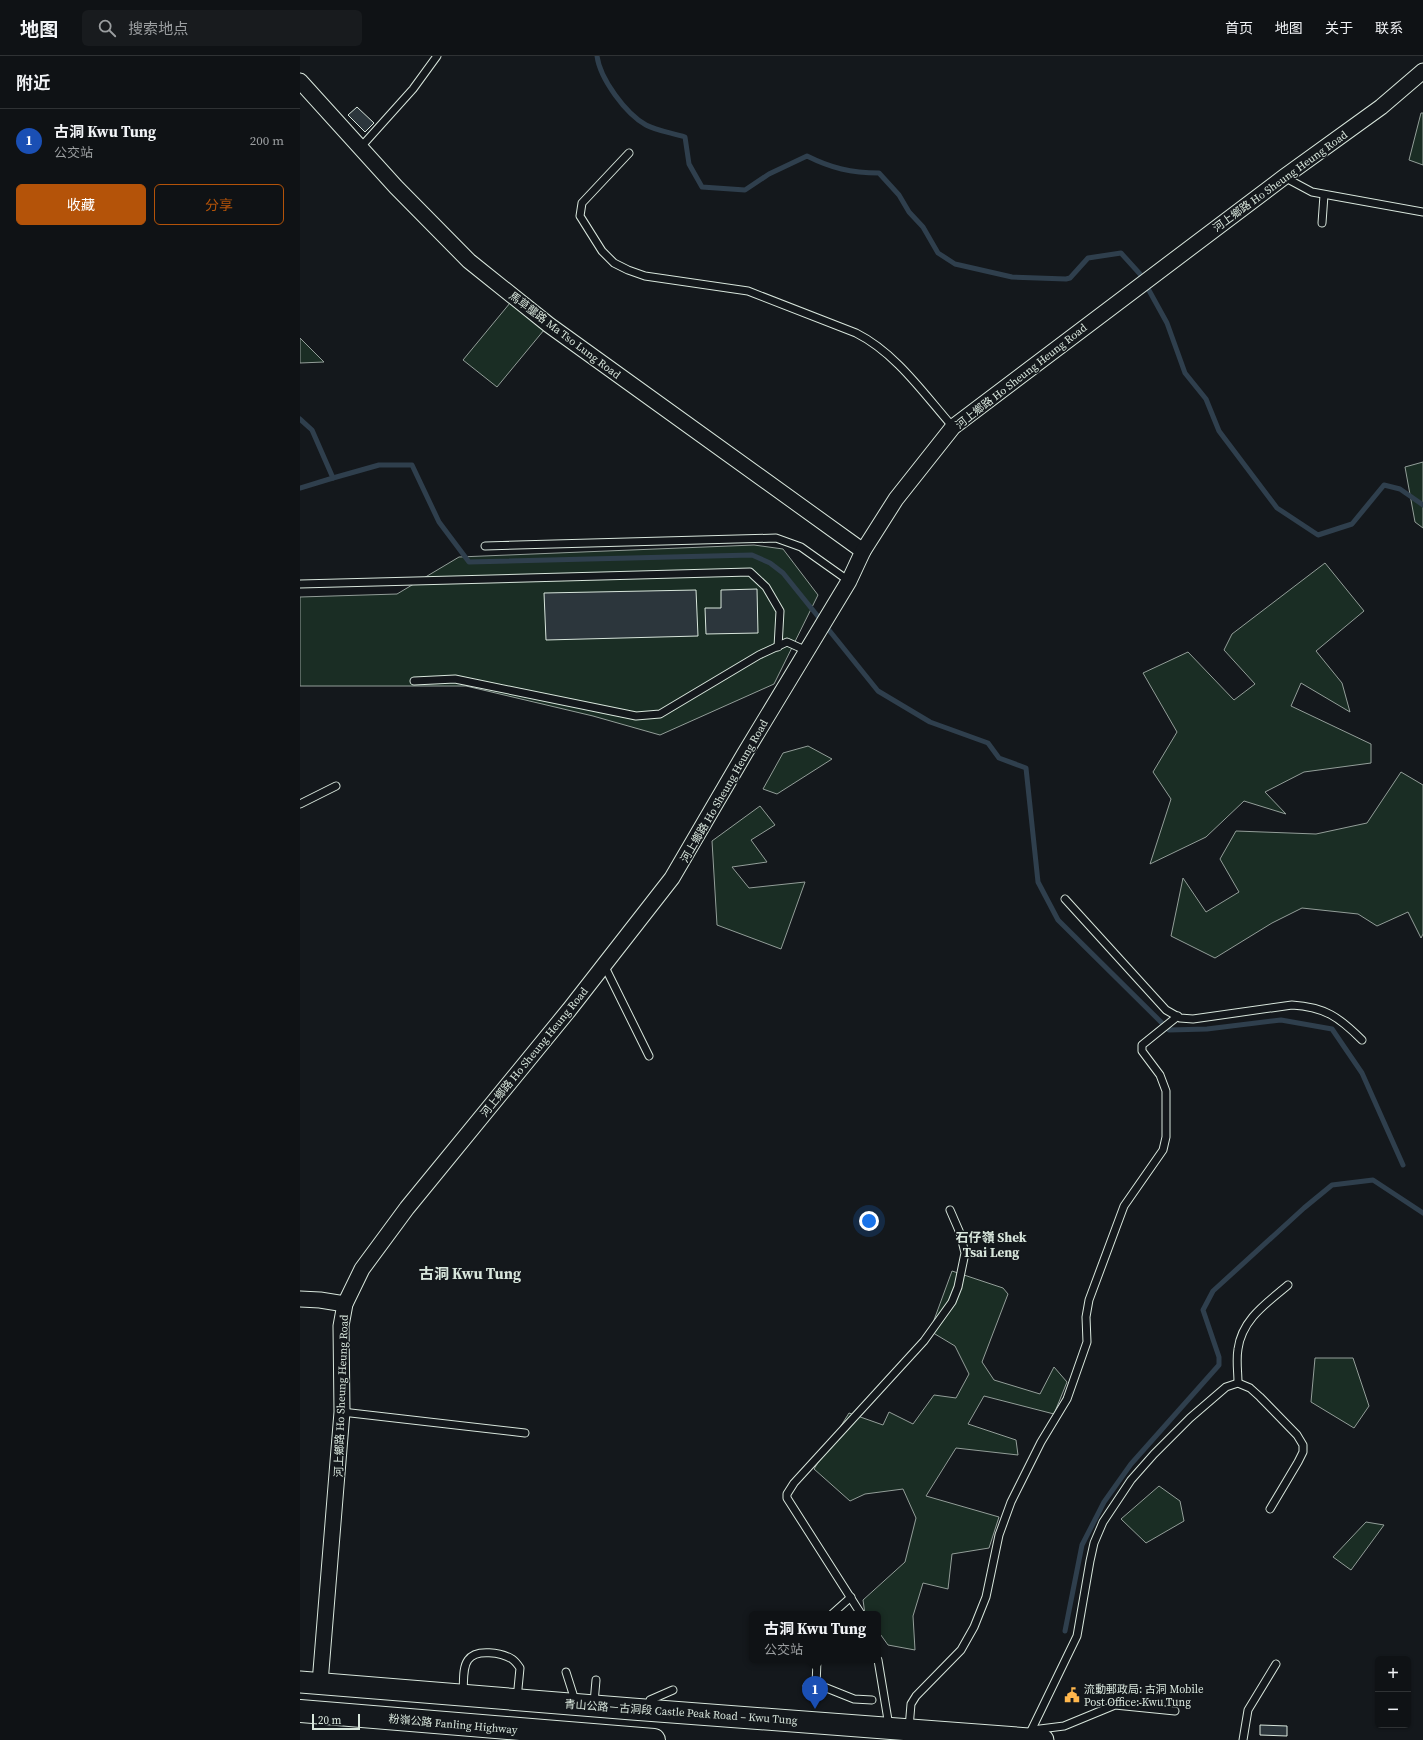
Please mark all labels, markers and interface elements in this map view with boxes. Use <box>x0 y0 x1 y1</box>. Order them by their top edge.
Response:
search box <box>82 10 362 46</box>
text: 地图 <box>20 16 58 42</box>
icon: search <box>96 17 118 39</box>
text: 搜索地点 <box>128 18 188 39</box>
text: 首页 <box>1225 18 1253 38</box>
text: 地图 <box>1275 18 1303 38</box>
text: 关于 <box>1325 18 1353 38</box>
text: 联系 <box>1375 18 1403 38</box>
text: 附近 <box>16 71 50 95</box>
text: 古洞 Kwu Tung <box>54 121 156 142</box>
street label: 河上鄉路 Ho Sheung Heung Road <box>1210 127 1351 235</box>
text: 1 <box>25 132 33 149</box>
text: 200 m <box>250 132 284 149</box>
text: 公交站 <box>54 144 93 161</box>
button: 收藏 <box>16 184 146 225</box>
button: 分享 <box>154 184 284 225</box>
street label: 馬草壟路 Ma Tso Lung Road <box>506 288 624 383</box>
street label: 河上鄉路 Ho Sheung Heung Road <box>952 320 1091 432</box>
street label: 河上鄉路 Ho Sheung Heung Road <box>677 716 772 866</box>
street label: 河上鄉路 Ho Sheung Heung Road <box>477 984 592 1120</box>
your location <box>859 1211 879 1231</box>
district label: 石仔嶺 Shek Tsai Leng <box>955 1229 1027 1261</box>
district label: 古洞 Kwu Tung <box>419 1263 521 1284</box>
street label: 河上鄉路 Ho Sheung Heung Road <box>331 1314 352 1478</box>
popup <box>749 1611 881 1663</box>
text: 古洞 Kwu Tung <box>764 1618 866 1639</box>
text: 公交站 <box>764 1641 803 1658</box>
map controls <box>1375 1656 1411 1728</box>
button: + <box>1375 1656 1411 1692</box>
pin: 1 <box>802 1676 828 1709</box>
place label: 流動郵政局: 古洞 Mobile Post Office: Kwu Tung <box>1084 1682 1204 1710</box>
public building icon: 流動郵政局: 古洞 Mobile Post Office: Kwu Tung <box>1063 1686 1081 1704</box>
button: − <box>1375 1692 1411 1728</box>
street label: 青山公路－古洞段 Castle Peak Road – Kwu Tung <box>564 1697 798 1728</box>
street label: 粉嶺公路 Fanling Highway <box>388 1711 518 1738</box>
scale bar <box>312 1712 360 1731</box>
text: 20 m <box>318 1713 341 1728</box>

